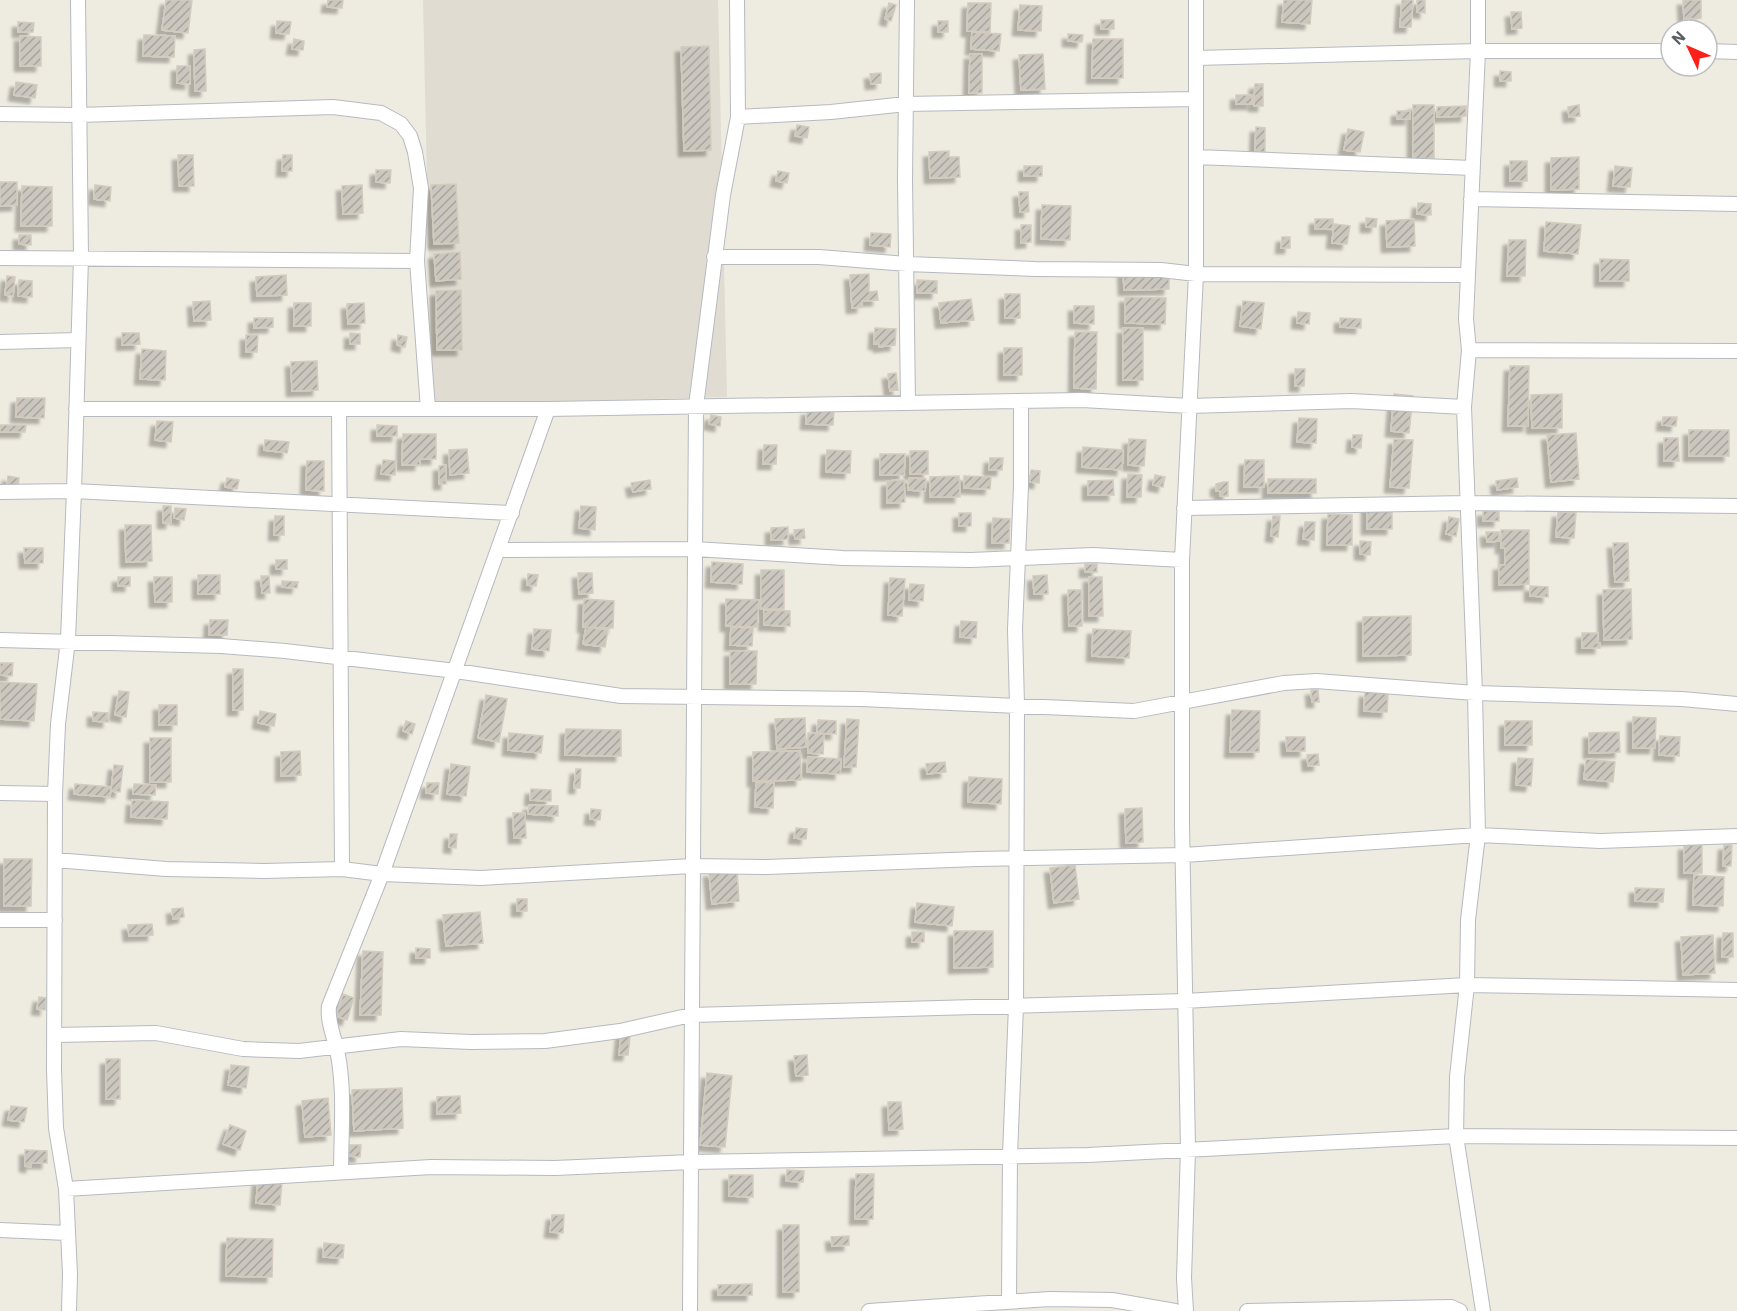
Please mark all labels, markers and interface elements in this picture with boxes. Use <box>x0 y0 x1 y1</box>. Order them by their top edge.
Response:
north arrow <box>1659 18 1719 78</box>
text: N <box>1667 26 1689 49</box>

